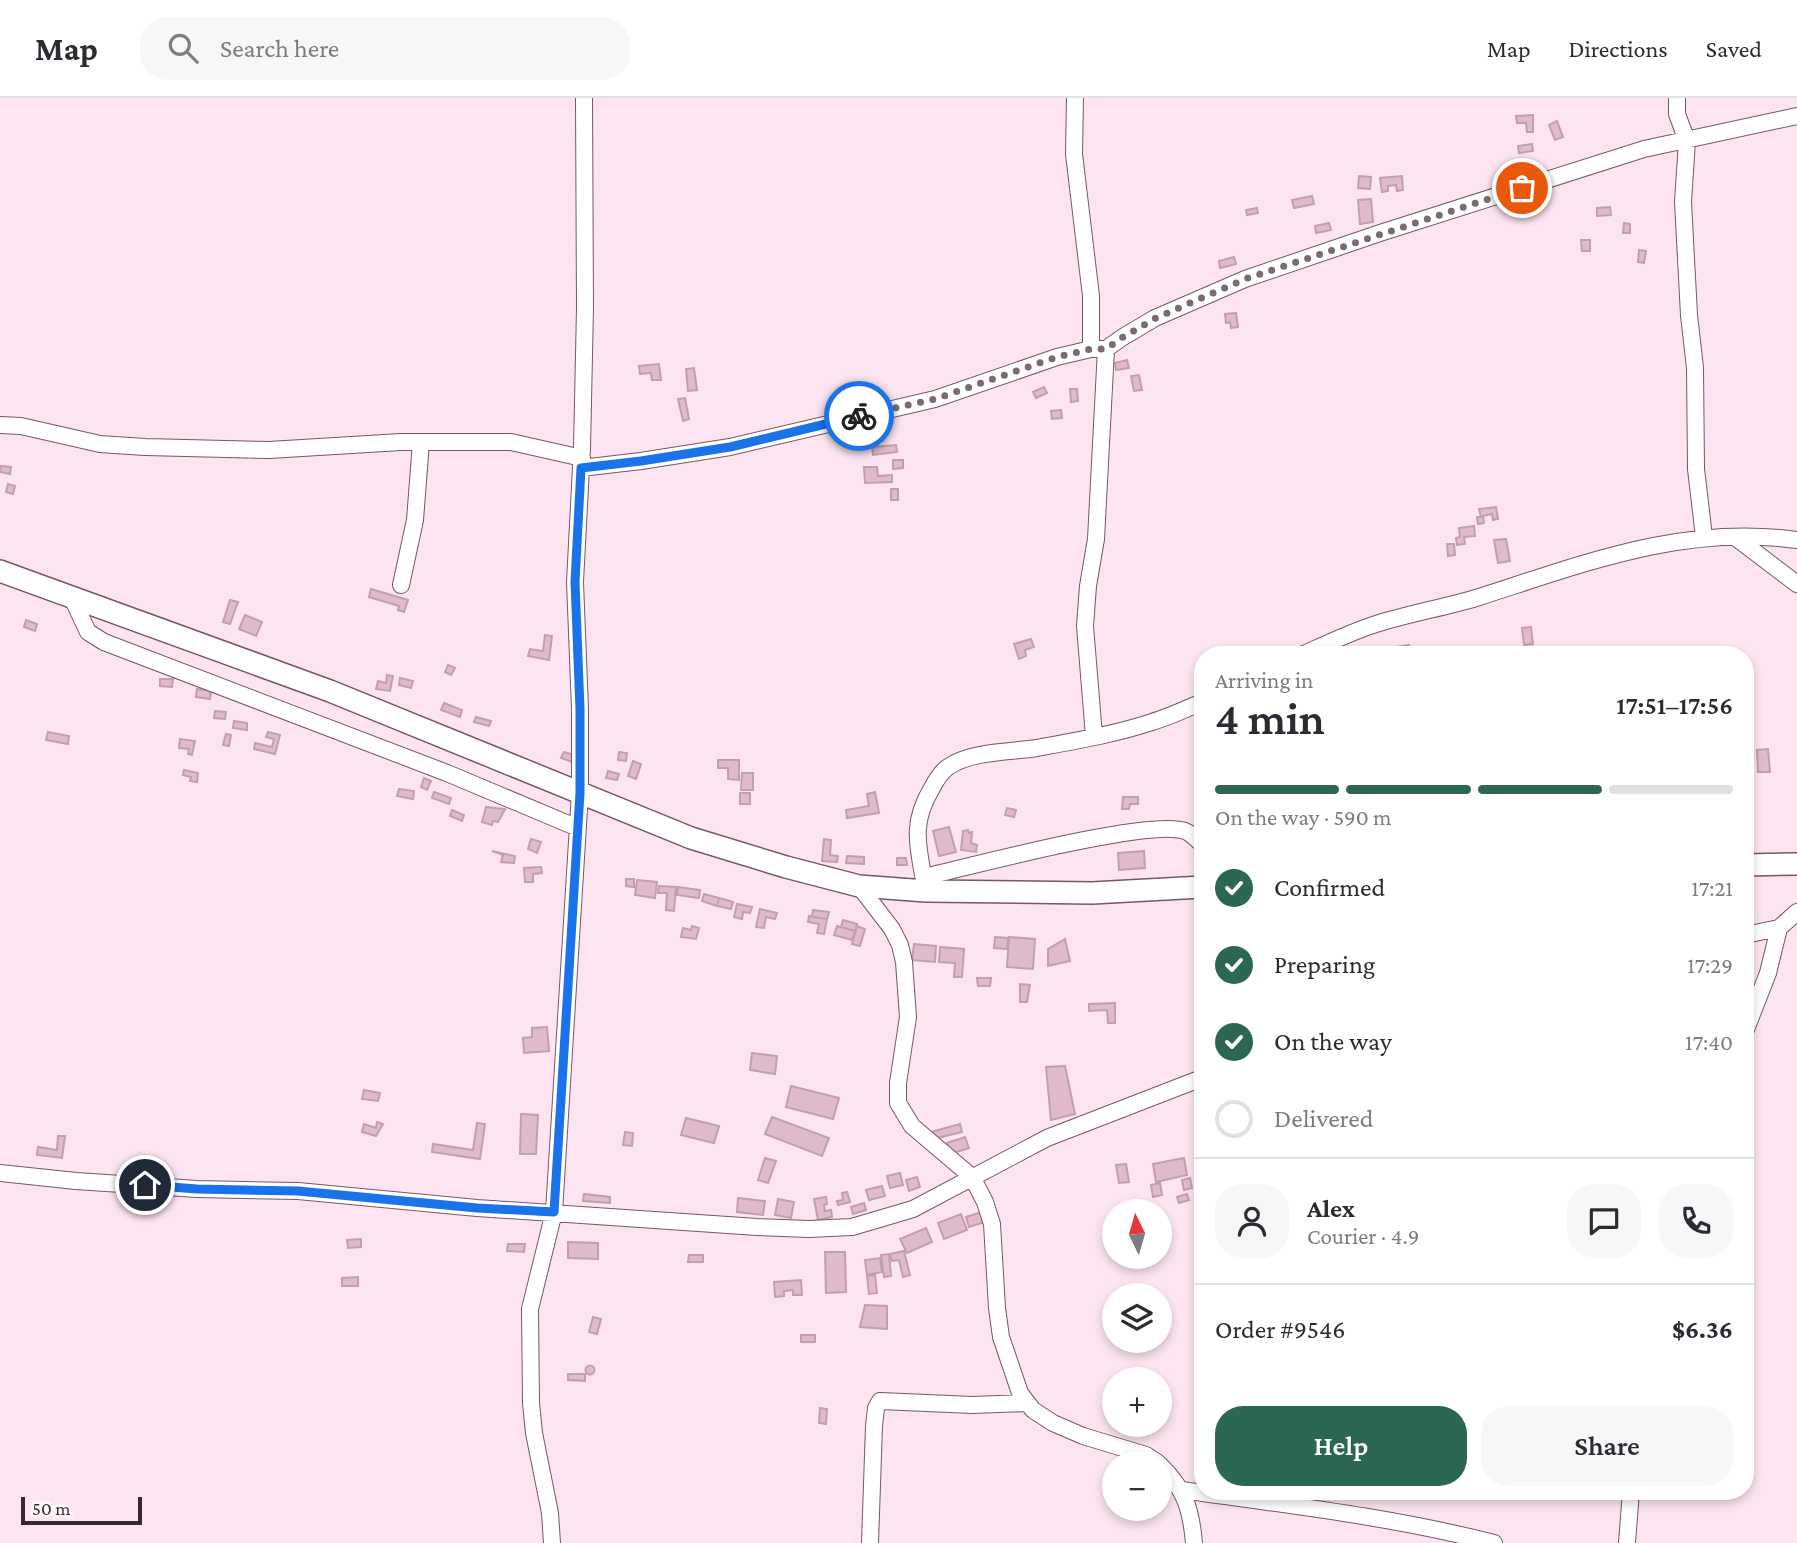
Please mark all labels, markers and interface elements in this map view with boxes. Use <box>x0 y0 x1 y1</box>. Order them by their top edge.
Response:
search box <box>140 17 630 80</box>
icon: search <box>164 29 202 67</box>
text: Map <box>35 30 98 67</box>
text: Search here <box>220 34 339 63</box>
text: Map <box>1487 35 1531 62</box>
text: Directions <box>1569 35 1668 62</box>
text: Saved <box>1706 35 1762 62</box>
pin <box>1492 158 1552 218</box>
icon: bag <box>1503 169 1541 207</box>
courier <box>824 381 894 451</box>
icon: bike <box>840 397 878 435</box>
text: Arriving in <box>1215 667 1313 693</box>
text: 17:51–17:56 <box>1616 691 1733 720</box>
text: 4 min <box>1215 693 1325 744</box>
text: On the way · 590 m <box>1215 804 1392 830</box>
icon: check <box>1215 869 1253 907</box>
text: Confirmed <box>1274 873 1385 902</box>
text: 17:21 <box>1691 875 1733 901</box>
icon: check <box>1215 946 1253 984</box>
text: Preparing <box>1274 950 1375 979</box>
text: 17:29 <box>1687 952 1733 978</box>
icon: check <box>1215 1023 1253 1061</box>
text: On the way <box>1274 1027 1392 1056</box>
text: 17:40 <box>1685 1029 1733 1055</box>
text: Delivered <box>1274 1104 1373 1133</box>
pin <box>115 1155 175 1215</box>
icon: home <box>126 1166 164 1204</box>
button: person <box>1215 1184 1289 1258</box>
button: chat <box>1567 1184 1641 1258</box>
button: phone <box>1659 1184 1733 1258</box>
text: Alex <box>1307 1194 1355 1223</box>
north arrow <box>1102 1199 1172 1269</box>
map controls <box>1102 1199 1172 1521</box>
text: Courier · 4.9 <box>1307 1223 1419 1249</box>
button: layers <box>1102 1283 1172 1353</box>
text: Order #9546 <box>1215 1315 1345 1344</box>
text: $6.36 <box>1672 1315 1733 1344</box>
button: + <box>1102 1367 1172 1437</box>
button: Help <box>1215 1406 1467 1486</box>
button: Share <box>1481 1406 1733 1486</box>
button: − <box>1102 1451 1172 1521</box>
scale bar <box>21 1494 142 1526</box>
text: 50 m <box>32 1498 71 1519</box>

